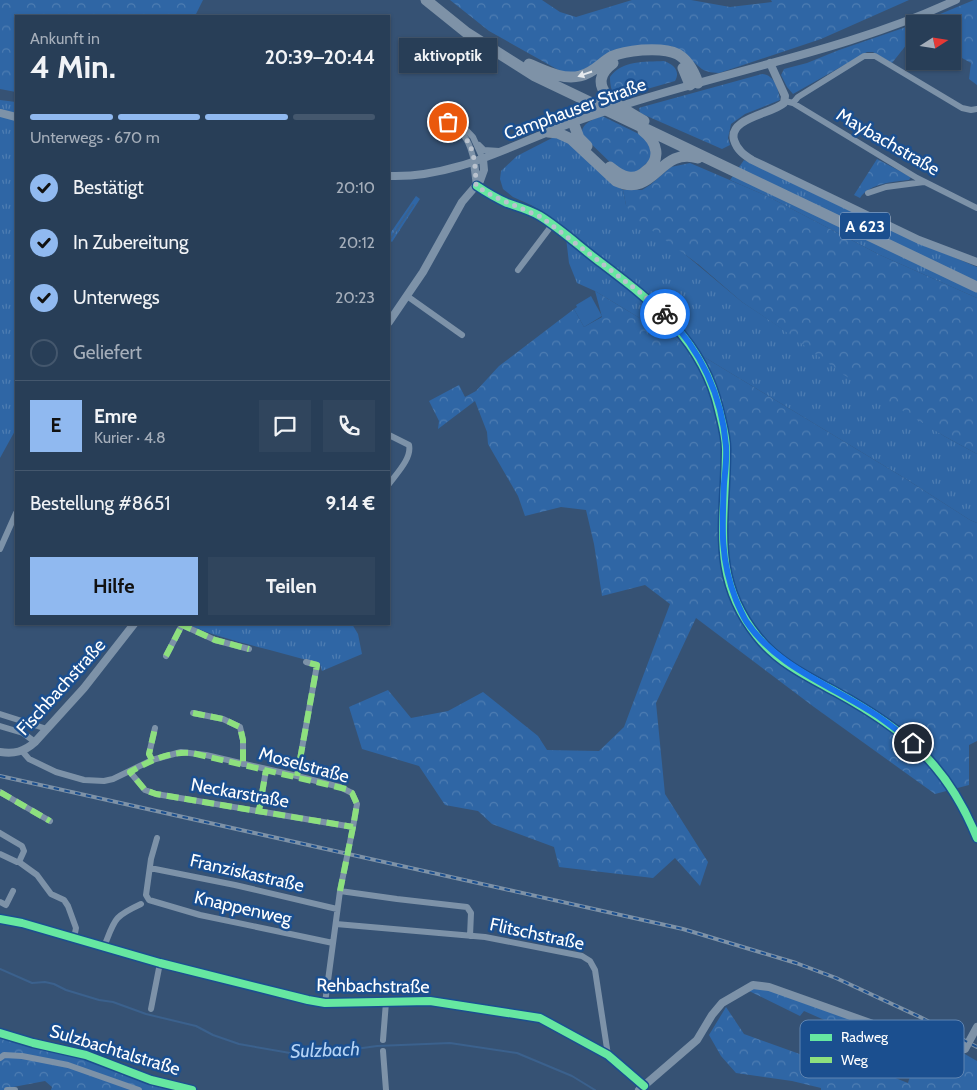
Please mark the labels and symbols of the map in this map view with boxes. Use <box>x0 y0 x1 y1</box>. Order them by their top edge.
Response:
north arrow <box>906 15 961 70</box>
callout: aktivoptik <box>399 37 497 72</box>
one-way arrow <box>577 70 592 78</box>
street label: Camphauser Straße <box>501 73 649 145</box>
pin <box>427 101 469 143</box>
street label: Maybachstraße <box>832 104 944 180</box>
road number: A 623 <box>840 212 890 240</box>
courier <box>640 289 690 339</box>
street label: Fischbachstraße <box>12 634 110 740</box>
pin <box>892 722 934 764</box>
street label: Moselstraße <box>257 742 351 788</box>
street label: Neckarstraße <box>189 774 291 812</box>
street label: Franziskastraße <box>188 849 306 897</box>
street label: Knappenweg <box>192 886 295 930</box>
street label: Flitschstraße <box>488 913 586 955</box>
street label: Rehbachstraße <box>316 974 430 998</box>
street label: Sulzbachtalstraße <box>47 1020 183 1080</box>
legend <box>800 1020 964 1078</box>
text: Radweg <box>841 1028 889 1046</box>
water label: Sulzbach <box>290 1037 360 1063</box>
text: Weg <box>841 1051 869 1069</box>

